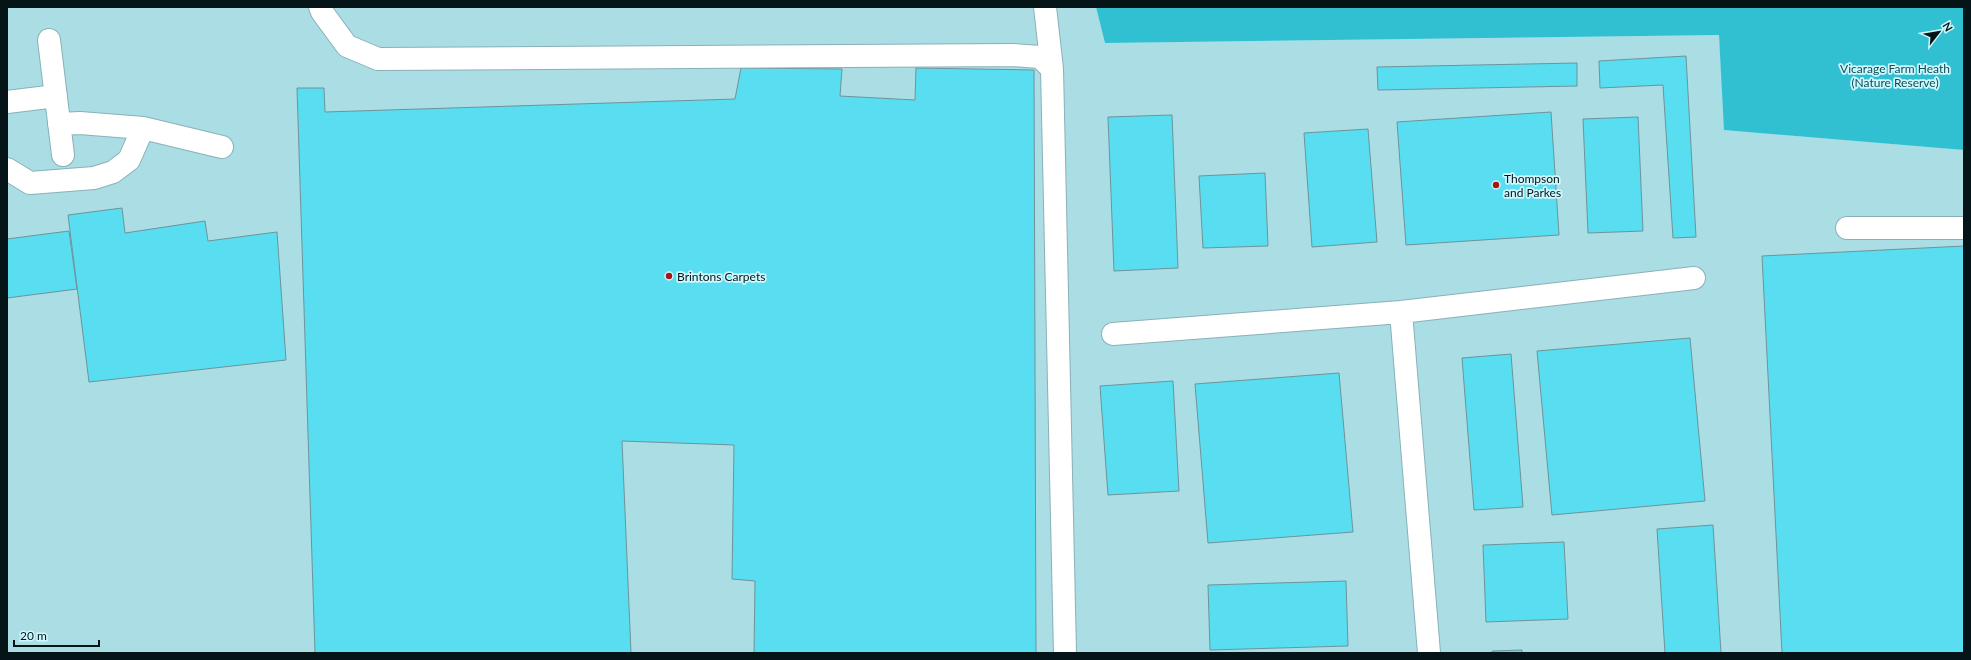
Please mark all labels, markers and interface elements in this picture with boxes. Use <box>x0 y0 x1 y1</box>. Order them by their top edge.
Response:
north arrow <box>1919 12 1959 52</box>
text: N <box>1940 20 1956 34</box>
park label: Vicarage Farm Heath (Nature Reserve) <box>1840 61 1950 90</box>
place label: Thompson and Parkes <box>1504 171 1561 200</box>
marker: Thompson and Parkes <box>1491 180 1501 190</box>
place label: Brintons Carpets <box>677 269 765 284</box>
marker: Brintons Carpets <box>664 271 674 281</box>
scale bar <box>14 622 99 648</box>
text: 20 m <box>20 628 47 643</box>

